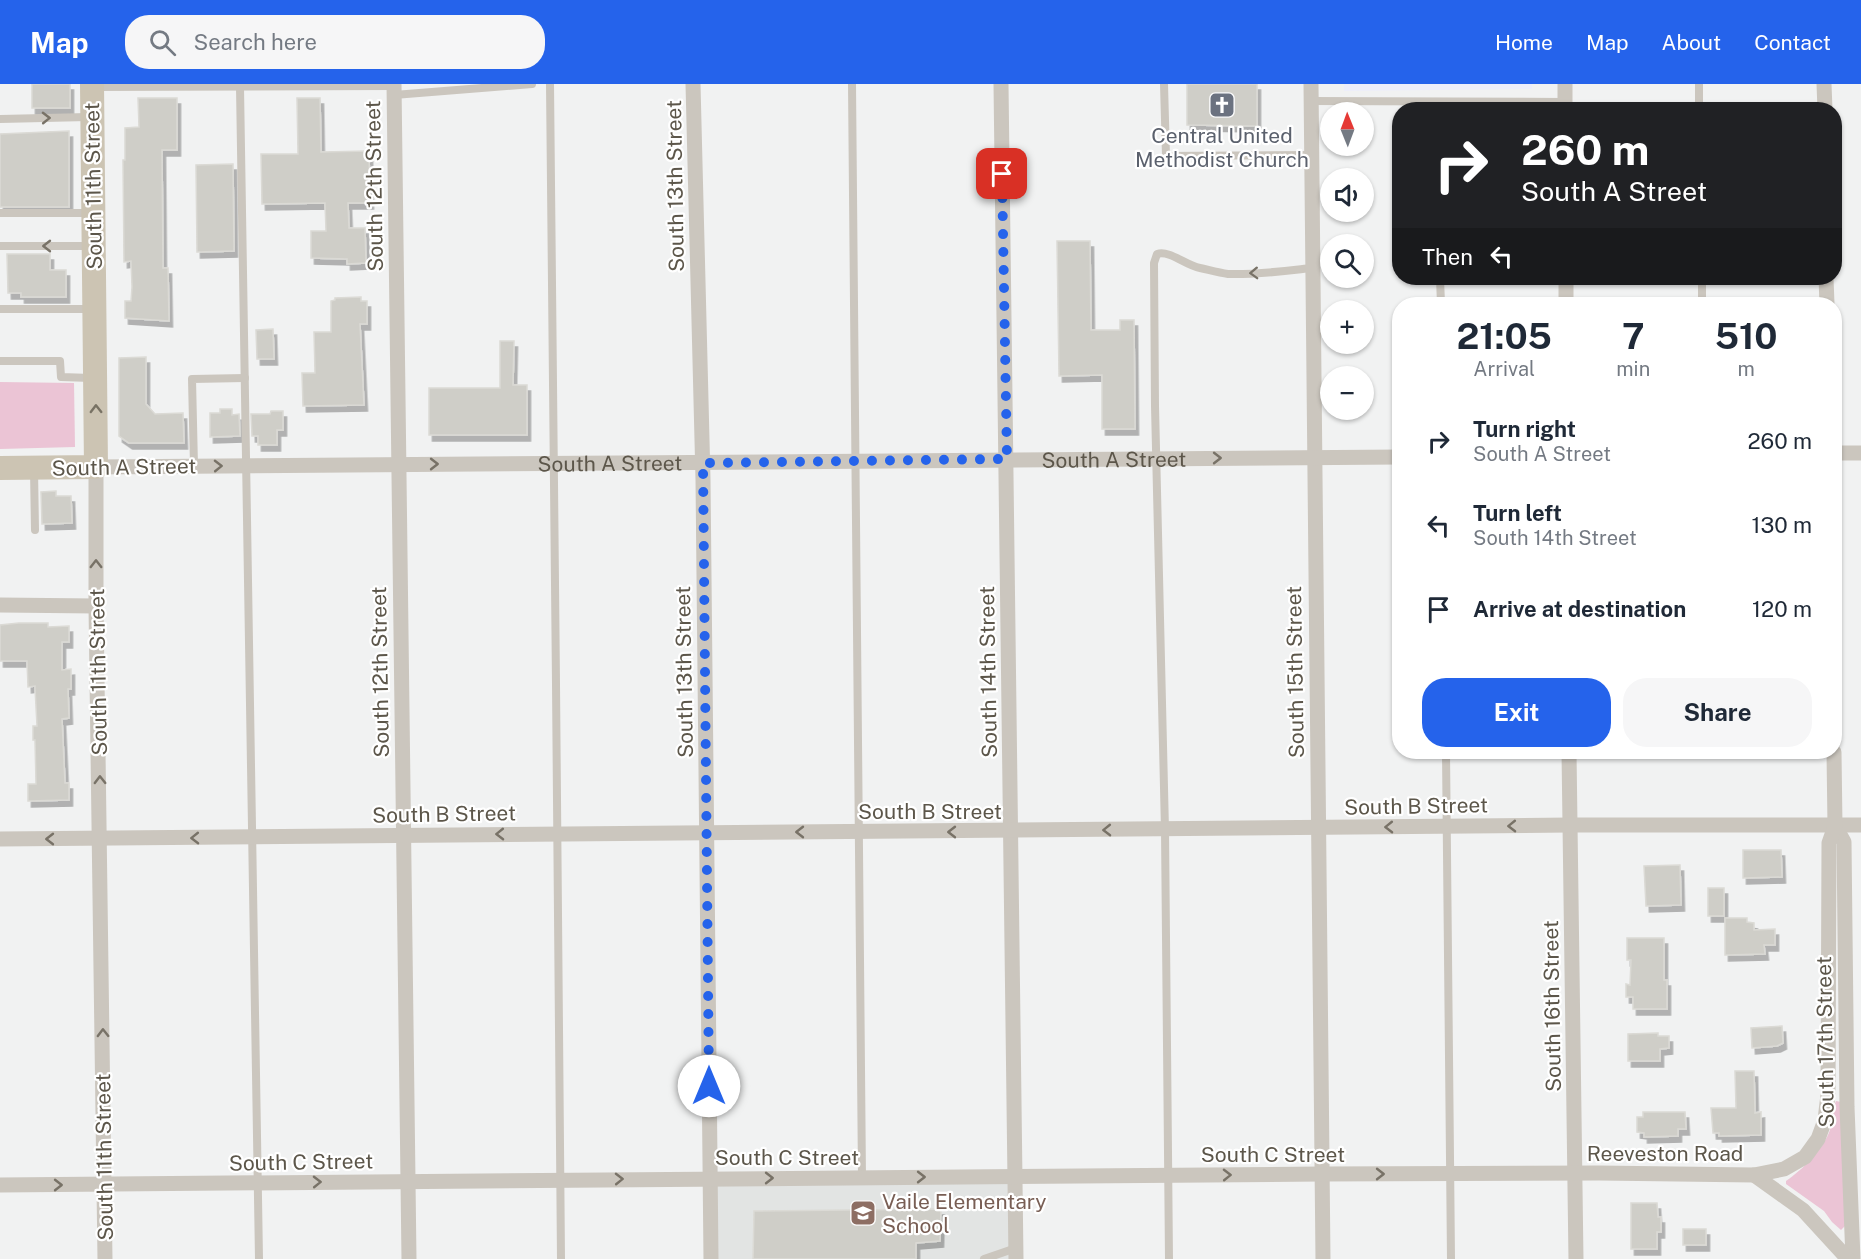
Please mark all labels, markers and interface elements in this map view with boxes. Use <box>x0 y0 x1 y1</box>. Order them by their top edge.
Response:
search box <box>125 15 545 69</box>
text: Map <box>30 26 89 59</box>
icon: search <box>146 26 179 59</box>
text: Search here <box>194 29 317 55</box>
text: Home <box>1495 30 1553 55</box>
text: Map <box>1586 30 1629 55</box>
text: About <box>1662 30 1721 55</box>
text: Contact <box>1754 30 1831 55</box>
church icon: Central United Methodist Church <box>1207 90 1237 120</box>
street label: South 12th Street <box>360 100 388 272</box>
street label: South 13th Street <box>661 100 689 272</box>
street label: South 11th Street <box>79 102 107 270</box>
north arrow <box>1320 102 1374 156</box>
map controls <box>1320 102 1374 420</box>
one-way arrow <box>42 112 51 124</box>
place label: Central United Methodist Church <box>1135 123 1309 172</box>
text: 260 m <box>1521 125 1649 174</box>
icon: right <box>1422 126 1500 204</box>
pin <box>976 148 1027 199</box>
icon: arrive <box>985 157 1018 190</box>
button: sound <box>1320 168 1374 222</box>
text: South A Street <box>1521 175 1707 207</box>
button: search <box>1320 234 1374 288</box>
one-way arrow <box>42 240 51 252</box>
icon: left <box>1485 240 1518 273</box>
text: Then <box>1422 244 1473 270</box>
one-way arrow <box>1250 266 1259 279</box>
button: + <box>1320 300 1374 354</box>
text: 21:05 <box>1456 315 1552 357</box>
text: 7 <box>1622 315 1645 357</box>
text: 510 <box>1715 315 1778 357</box>
text: Arrival <box>1473 357 1535 381</box>
text: min <box>1616 357 1650 381</box>
text: m <box>1737 357 1755 381</box>
button: − <box>1320 366 1374 420</box>
one-way arrow <box>90 404 102 413</box>
text: Turn right <box>1473 416 1576 442</box>
icon: right <box>1422 425 1455 458</box>
text: 260 m <box>1747 428 1812 454</box>
text: South A Street <box>1473 442 1611 466</box>
street label: South A Street <box>1041 446 1186 472</box>
street label: South A Street <box>537 450 682 476</box>
one-way arrow <box>1212 452 1221 464</box>
street label: South A Street <box>51 453 197 481</box>
one-way arrow <box>429 458 438 470</box>
one-way arrow <box>213 460 222 472</box>
text: Turn left <box>1473 500 1562 526</box>
icon: left <box>1422 509 1455 542</box>
text: 130 m <box>1751 512 1812 538</box>
text: South 14th Street <box>1473 526 1637 550</box>
one-way arrow <box>90 560 102 569</box>
street label: South 12th Street <box>366 586 394 758</box>
street label: South 13th Street <box>670 586 698 758</box>
street label: South 14th Street <box>974 586 1002 758</box>
street label: South 15th Street <box>1281 586 1309 758</box>
street label: South 11th Street <box>84 588 112 756</box>
icon: arrive <box>1422 593 1455 626</box>
text: Arrive at destination <box>1473 596 1686 622</box>
text: 120 m <box>1752 596 1812 622</box>
button: Exit <box>1422 678 1611 747</box>
button: Share <box>1623 678 1812 747</box>
one-way arrow <box>93 776 106 785</box>
street label: South B Street <box>1344 792 1488 820</box>
street label: South B Street <box>858 799 1002 824</box>
street label: South B Street <box>372 800 516 828</box>
one-way arrow <box>1507 820 1516 832</box>
one-way arrow <box>1384 821 1393 833</box>
one-way arrow <box>1102 824 1111 836</box>
one-way arrow <box>795 826 804 838</box>
one-way arrow <box>948 826 957 838</box>
one-way arrow <box>495 828 504 840</box>
one-way arrow <box>190 832 199 844</box>
one-way arrow <box>46 833 55 845</box>
street label: South 16th Street <box>1538 920 1566 1092</box>
street label: South 17th Street <box>1811 956 1839 1128</box>
one-way arrow <box>97 1028 109 1037</box>
position arrow <box>677 1054 741 1118</box>
street label: South 11th Street <box>90 1073 118 1241</box>
street label: Reeveston Road <box>1587 1141 1743 1166</box>
street label: South C Street <box>1201 1142 1345 1167</box>
street label: South C Street <box>715 1145 859 1170</box>
street label: South C Street <box>229 1148 373 1176</box>
one-way arrow <box>1376 1168 1385 1180</box>
one-way arrow <box>1222 1169 1231 1181</box>
one-way arrow <box>916 1171 925 1183</box>
one-way arrow <box>764 1172 773 1184</box>
one-way arrow <box>615 1173 624 1185</box>
one-way arrow <box>312 1176 321 1188</box>
one-way arrow <box>54 1179 63 1191</box>
place label: Vaile Elementary School <box>882 1189 1047 1238</box>
school or university icon: Vaile Elementary School <box>848 1198 878 1228</box>

